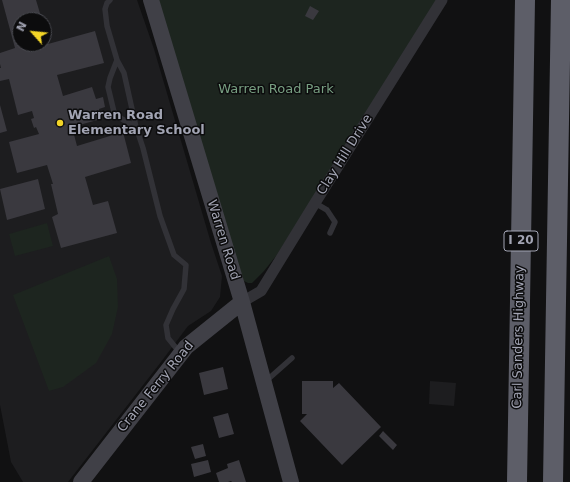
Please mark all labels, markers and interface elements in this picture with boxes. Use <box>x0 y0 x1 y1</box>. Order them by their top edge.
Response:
north arrow <box>12 12 52 52</box>
text: N <box>14 20 30 34</box>
park label: Warren Road Park <box>218 82 334 98</box>
place label: Warren Road Elementary School <box>68 108 205 139</box>
street label: Clay Hill Drive <box>314 112 376 198</box>
marker: Warren Road Elementary School <box>55 118 65 128</box>
street label: Warren Road <box>203 198 243 282</box>
road number: I 20 <box>504 231 538 251</box>
street label: Carl Sanders Highway <box>510 265 528 409</box>
street label: Crane Ferry Road <box>115 338 197 436</box>

